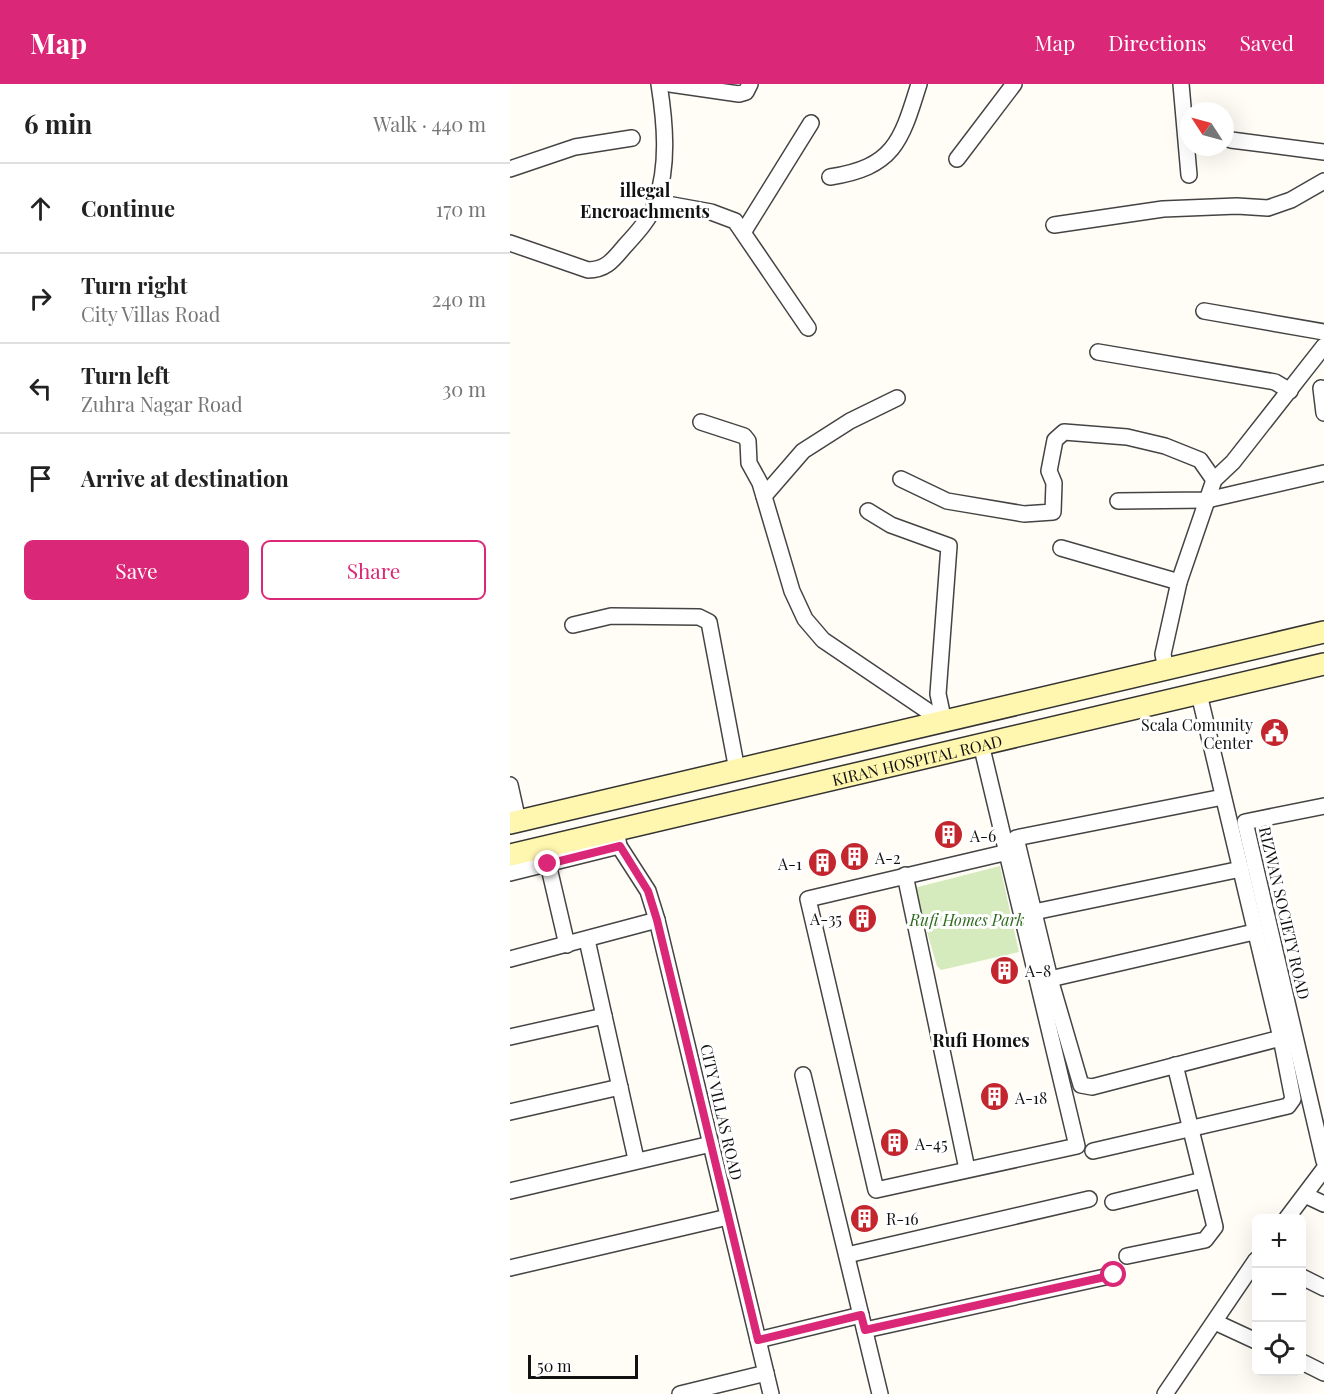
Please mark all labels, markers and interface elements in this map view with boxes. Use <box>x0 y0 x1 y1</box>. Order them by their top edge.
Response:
text: Map <box>30 24 87 61</box>
text: Map <box>1034 28 1075 56</box>
text: Directions <box>1108 28 1206 56</box>
text: Saved <box>1239 28 1294 56</box>
north arrow <box>1180 102 1234 156</box>
text: 6 min <box>24 106 92 141</box>
text: Walk · 440 m <box>373 110 486 137</box>
district label: illegal Encroachments <box>580 178 710 223</box>
icon: ahead <box>24 192 57 225</box>
text: Continue <box>81 193 175 223</box>
text: 170 m <box>436 195 486 222</box>
text: Turn right <box>81 270 187 300</box>
icon: right <box>24 282 57 315</box>
text: 240 m <box>432 285 486 312</box>
text: City Villas Road <box>81 300 220 327</box>
text: Turn left <box>81 360 170 390</box>
icon: left <box>24 372 57 405</box>
text: 30 m <box>442 375 486 402</box>
text: Zuhra Nagar Road <box>81 390 243 417</box>
icon: arrive <box>24 462 57 495</box>
text: Arrive at destination <box>81 463 289 493</box>
button: Save <box>24 540 249 600</box>
button: Share <box>261 540 486 600</box>
place label: Scala Comunity Center <box>1141 714 1253 753</box>
public building icon: Scala Comunity Center <box>1258 717 1290 749</box>
street label: KIRAN HOSPITAL ROAD <box>830 729 1004 790</box>
building icon: A-6 <box>933 819 965 851</box>
place label: A-6 <box>969 825 996 846</box>
street label: RIZWAN SOCIETY ROAD <box>1255 825 1315 1001</box>
building icon: A-2 <box>838 841 870 873</box>
building icon: A-1 <box>807 847 839 879</box>
place label: A-2 <box>874 847 901 868</box>
route end <box>534 850 560 876</box>
place label: A-1 <box>777 853 802 874</box>
building icon: A-35 <box>847 902 879 934</box>
place label: A-35 <box>809 908 842 929</box>
park label: Rufi Homes Park <box>908 909 1025 930</box>
building icon: A-8 <box>988 954 1020 986</box>
place label: A-8 <box>1024 960 1051 981</box>
district label: Rufi Homes <box>932 1028 1030 1052</box>
street label: CITY VILLAS ROAD <box>696 1042 748 1182</box>
building icon: A-18 <box>978 1081 1010 1113</box>
place label: A-18 <box>1014 1087 1047 1108</box>
building icon: A-45 <box>878 1127 910 1159</box>
place label: A-45 <box>914 1133 948 1154</box>
building icon: R-16 <box>849 1202 881 1234</box>
place label: R-16 <box>886 1208 919 1229</box>
map controls <box>1252 1214 1306 1376</box>
button: + <box>1252 1214 1306 1268</box>
route start <box>1100 1261 1126 1287</box>
button: − <box>1252 1268 1306 1322</box>
button: locate <box>1252 1322 1306 1376</box>
scale bar <box>528 1352 638 1380</box>
text: 50 m <box>537 1355 571 1376</box>

